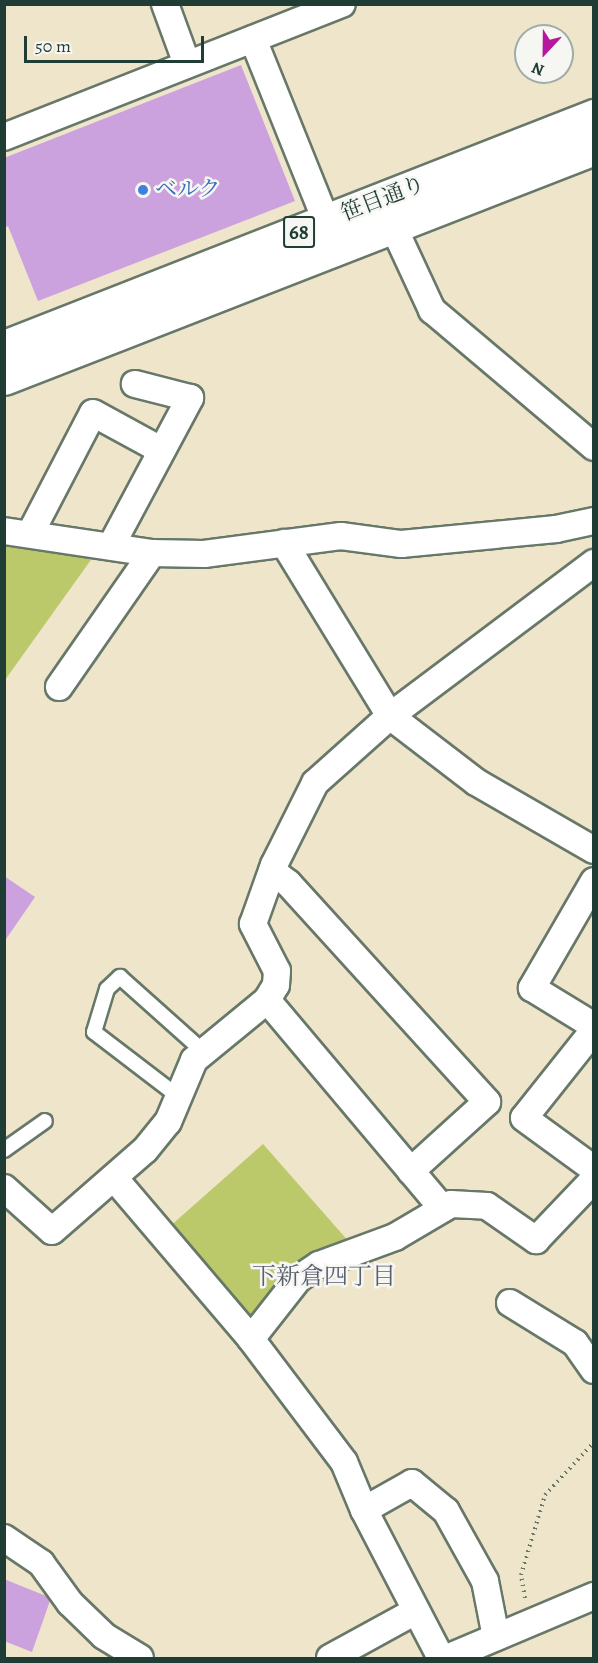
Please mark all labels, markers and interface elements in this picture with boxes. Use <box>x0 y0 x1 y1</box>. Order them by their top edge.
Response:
scale bar <box>27 24 207 62</box>
north arrow <box>514 24 574 84</box>
text: 50 m <box>35 34 71 58</box>
text: N <box>528 56 548 81</box>
street label: 笹目通り <box>337 171 429 227</box>
place label: ベルク <box>155 177 221 203</box>
marker: ベルク <box>136 183 150 197</box>
road number: 68 <box>282 214 316 250</box>
district label: 下新倉四丁目 <box>252 1263 396 1291</box>

